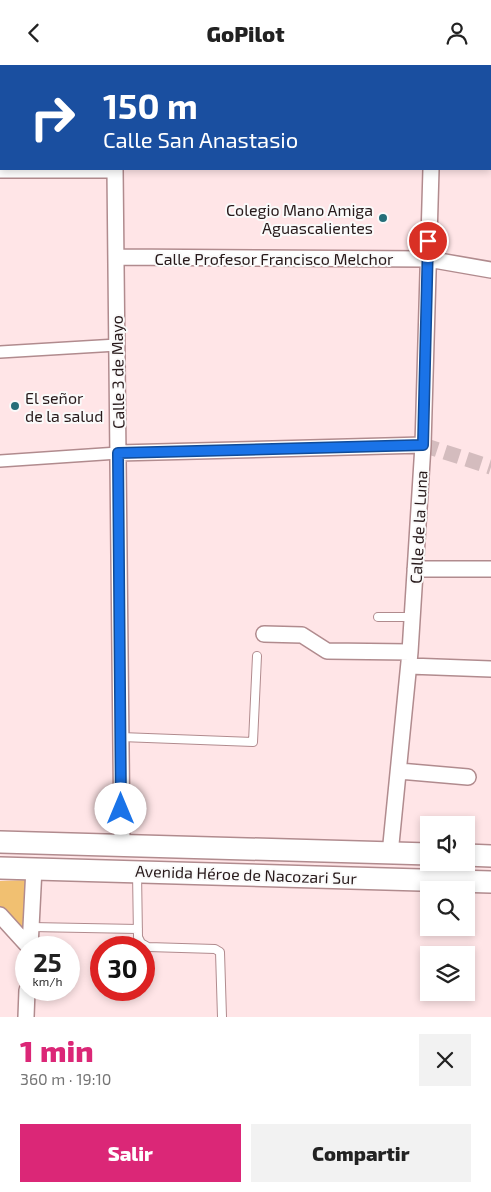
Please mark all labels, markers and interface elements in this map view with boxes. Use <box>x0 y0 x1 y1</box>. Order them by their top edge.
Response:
icon: back <box>20 19 48 47</box>
icon: person <box>443 19 471 47</box>
text: GoPilot <box>206 20 285 46</box>
text: 150 m <box>103 84 198 126</box>
icon: right <box>20 85 85 150</box>
text: Calle San Anastasio <box>103 126 298 152</box>
place label: Colegio Mano Amiga Aguascalientes <box>226 200 373 237</box>
marker: Colegio Mano Amiga Aguascalientes <box>377 212 389 224</box>
pin <box>407 220 449 262</box>
icon: arrive <box>414 227 442 255</box>
street label: Calle Profesor Francisco Melchor <box>155 249 394 268</box>
street label: Calle 3 de Mayo <box>107 315 127 429</box>
place label: El señor de la salud <box>25 388 103 425</box>
marker: El señor de la salud <box>9 400 21 412</box>
street label: Calle de la Luna <box>406 470 430 584</box>
position arrow <box>94 782 146 834</box>
map controls <box>420 816 475 1001</box>
button: sound <box>420 816 475 871</box>
street label: Avenida Héroe de Nacozari Sur <box>135 861 358 887</box>
button: search <box>420 881 475 936</box>
speed limit sign: 30 <box>90 936 155 1001</box>
button: layers <box>420 946 475 1001</box>
text: 25 <box>33 947 62 977</box>
text: km/h <box>33 974 62 988</box>
text: 1 min <box>20 1032 94 1068</box>
button: close <box>419 1034 471 1086</box>
text: 360 m · 19:10 <box>20 1069 112 1088</box>
button: Salir <box>20 1124 241 1182</box>
button: Compartir <box>251 1124 471 1182</box>

